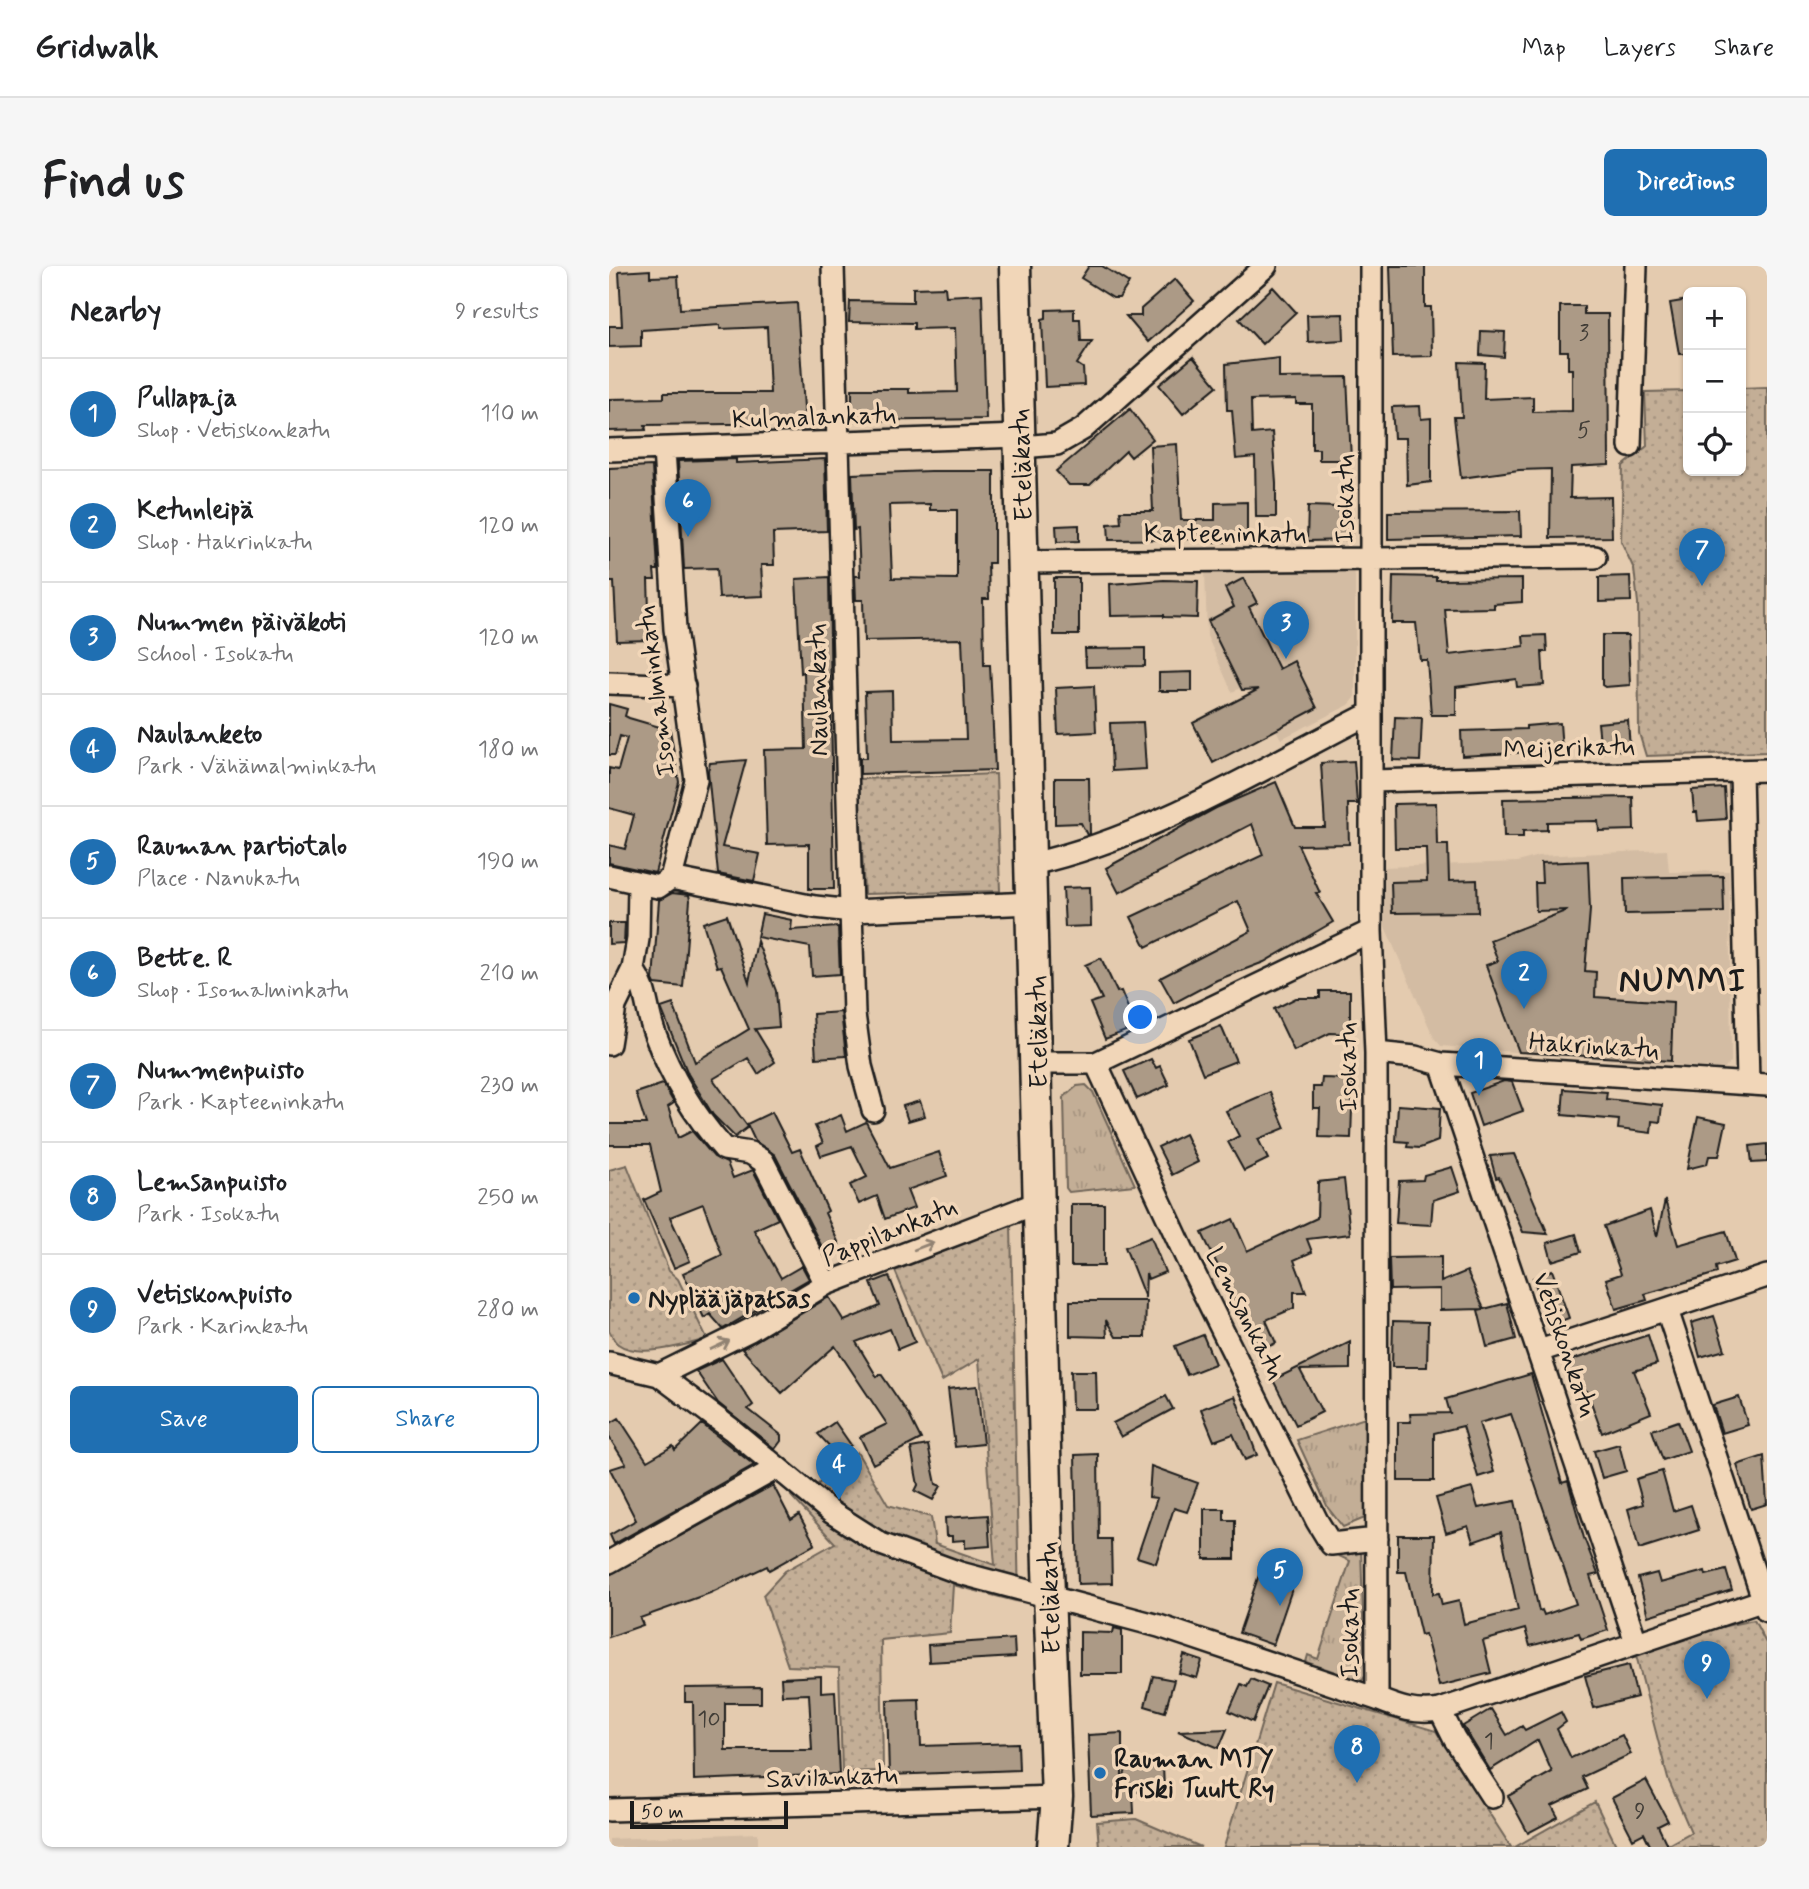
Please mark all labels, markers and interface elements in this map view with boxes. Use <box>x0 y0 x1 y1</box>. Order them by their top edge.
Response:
text: Gridwalk <box>35 26 159 70</box>
text: Map <box>1522 33 1566 64</box>
text: Layers <box>1604 33 1676 64</box>
text: Share <box>1714 33 1774 64</box>
button: Directions <box>1604 149 1767 216</box>
text: Find us <box>42 150 185 215</box>
map controls <box>1683 287 1746 476</box>
button: + <box>1683 287 1746 350</box>
text: Nearby <box>70 292 161 331</box>
text: 9 results <box>455 297 539 327</box>
house number: 3 <box>1579 319 1589 349</box>
button: − <box>1683 350 1746 413</box>
text: Pullapaja <box>137 382 237 416</box>
street label: Kulmalankatu <box>731 398 897 438</box>
text: 1 <box>88 399 98 429</box>
text: 110 m <box>480 399 539 429</box>
street label: Eteläkatu <box>1004 408 1042 522</box>
button: locate <box>1683 413 1746 476</box>
text: Shop · Vetiskonkatu <box>137 416 330 446</box>
house number: 5 <box>1577 416 1591 446</box>
street label: Isokatu <box>1329 454 1363 544</box>
pin: 6 <box>665 479 711 537</box>
text: Ketunleipä <box>137 494 254 528</box>
text: 2 <box>87 511 99 541</box>
text: 120 m <box>478 511 539 541</box>
street label: Kapteeninkatu <box>1144 518 1306 552</box>
text: Shop · Hakrinkatu <box>137 528 312 558</box>
pin: 7 <box>1679 528 1725 586</box>
pin: 3 <box>1263 601 1309 659</box>
street label: Isomalminkatu <box>630 604 684 778</box>
text: Nummen päiväkoti <box>137 606 346 640</box>
text: 3 <box>88 623 98 653</box>
text: 120 m <box>478 623 539 653</box>
street label: Naulankatu <box>801 623 837 757</box>
text: School · Isokatu <box>137 640 293 670</box>
text: Naulanketo <box>137 718 262 752</box>
street label: Meijerikatu <box>1503 730 1635 768</box>
text: 4 <box>86 735 100 765</box>
text: 180 m <box>478 735 539 765</box>
text: Park · Vähämalminkatu <box>137 752 376 782</box>
text: Rauman partiotalo <box>137 830 347 864</box>
text: 5 <box>86 847 100 877</box>
text: 190 m <box>477 847 539 877</box>
text: Place · Nanukatu <box>137 864 300 894</box>
text: Bette. R <box>137 942 232 976</box>
pin: 2 <box>1501 951 1547 1009</box>
text: 6 <box>87 959 99 989</box>
text: 210 m <box>479 959 539 989</box>
district label: NUMMI <box>1619 960 1747 1004</box>
street label: Eteläkatu <box>1021 975 1057 1089</box>
text: Shop · Isomalminkatu <box>137 976 349 1006</box>
your location <box>1123 1000 1157 1034</box>
street label: Isokatu <box>1331 1022 1367 1112</box>
street label: Hakrinkatu <box>1528 1025 1660 1069</box>
pin: 1 <box>1456 1038 1502 1096</box>
text: Nummenpuisto <box>137 1054 304 1088</box>
text: 7 <box>86 1071 100 1101</box>
text: 230 m <box>480 1071 539 1101</box>
text: Park · Kapteeninkatu <box>137 1088 344 1118</box>
text: Lemsanpuisto <box>137 1166 287 1200</box>
text: 8 <box>87 1183 99 1213</box>
text: 250 m <box>477 1183 539 1213</box>
street label: Pappilankatu <box>817 1190 962 1275</box>
text: Park · Isokatu <box>137 1200 280 1230</box>
one-way arrow <box>913 1239 935 1252</box>
street label: Lemsankatu <box>1196 1242 1292 1386</box>
street label: Vetiskonkatu <box>1524 1268 1605 1421</box>
text: Vetiskonpuisto <box>137 1278 292 1312</box>
place label: Nyplääjäpatsas <box>648 1283 811 1317</box>
marker: Nyplääjäpatsas <box>626 1290 642 1306</box>
text: 9 <box>87 1295 99 1325</box>
text: 280 m <box>477 1295 539 1325</box>
text: Park · Karinkatu <box>137 1312 308 1342</box>
one-way arrow <box>709 1338 730 1351</box>
button: Save <box>70 1386 298 1453</box>
button: Share <box>312 1386 539 1453</box>
pin: 4 <box>816 1442 862 1500</box>
street label: Eteläkatu <box>1032 1541 1070 1655</box>
pin: 5 <box>1257 1548 1303 1606</box>
street label: Isokatu <box>1334 1588 1368 1678</box>
pin: 9 <box>1684 1641 1730 1699</box>
house number: 10 <box>697 1705 721 1735</box>
pin: 8 <box>1334 1725 1380 1783</box>
house number: 1 <box>1484 1727 1494 1757</box>
place label: Rauman MTY Friski Tuult Ry <box>1114 1743 1274 1807</box>
street label: Savilankatu <box>765 1759 899 1797</box>
marker: Rauman MTY Friski Tuult Ry <box>1092 1765 1108 1781</box>
house number: 9 <box>1634 1797 1646 1827</box>
scale bar <box>630 1798 787 1830</box>
text: 50 m <box>641 1800 684 1825</box>

